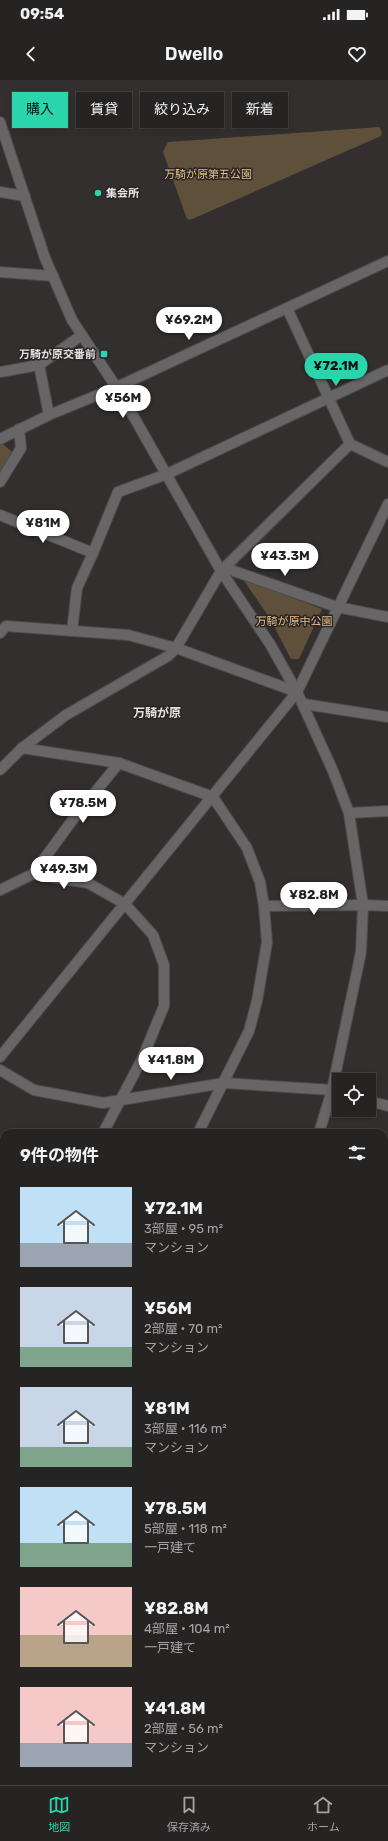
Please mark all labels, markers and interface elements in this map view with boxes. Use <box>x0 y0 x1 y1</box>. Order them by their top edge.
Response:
text: 09:54 <box>20 5 64 23</box>
icon: back <box>20 43 42 65</box>
text: Dwello <box>165 43 223 65</box>
icon: heart <box>346 43 368 65</box>
chip: 購入 <box>12 92 68 128</box>
chip: 賃貸 <box>76 92 132 128</box>
chip: 絞り込み <box>140 92 224 128</box>
chip: 新着 <box>232 92 288 128</box>
park label: 万騎が原第五公園 <box>164 168 252 181</box>
place label: 集会所 <box>106 187 139 200</box>
marker: 集会所 <box>93 188 103 198</box>
pin: ¥69.2M <box>156 307 222 341</box>
text: ¥69.2M <box>165 312 213 327</box>
place label: 万騎が原交番前 <box>19 348 96 361</box>
marker: 万騎が原交番前 <box>99 349 109 359</box>
pin: ¥72.1M <box>303 353 369 387</box>
text: ¥72.1M <box>314 358 358 373</box>
pin: ¥56M <box>99 385 147 419</box>
text: ¥56M <box>105 390 141 405</box>
pin: ¥81M <box>19 510 67 544</box>
text: ¥81M <box>26 515 60 530</box>
pin: ¥43.3M <box>252 543 318 577</box>
text: ¥43.3M <box>260 548 310 563</box>
park label: 万騎が原中公園 <box>256 615 333 628</box>
district label: 万騎が原 <box>133 706 181 720</box>
pin: ¥78.5M <box>50 790 116 824</box>
text: ¥78.5M <box>59 795 107 810</box>
pin: ¥49.3M <box>31 856 97 890</box>
text: ¥49.3M <box>40 861 88 876</box>
pin: ¥82.8M <box>281 882 347 916</box>
text: ¥82.8M <box>289 887 339 902</box>
pin: ¥41.8M <box>138 1047 204 1081</box>
text: ¥41.8M <box>147 1052 195 1067</box>
map controls <box>332 1073 376 1117</box>
button: locate <box>332 1073 376 1117</box>
icon: filters <box>346 1142 368 1164</box>
text: 9件の物件 <box>20 1145 99 1165</box>
text: ¥72.1M <box>144 1198 203 1218</box>
icon: home <box>52 1203 100 1251</box>
text: 3部屋 · 95 m² <box>144 1221 223 1236</box>
text: マンション <box>144 1240 209 1255</box>
text: ¥56M <box>144 1298 192 1318</box>
icon: home <box>52 1303 100 1351</box>
text: 2部屋 · 70 m² <box>144 1321 222 1336</box>
text: マンション <box>144 1340 209 1355</box>
text: ¥81M <box>144 1398 190 1418</box>
icon: home <box>52 1403 100 1451</box>
text: 3部屋 · 116 m² <box>144 1421 227 1436</box>
text: マンション <box>144 1440 209 1455</box>
text: ¥78.5M <box>144 1498 207 1518</box>
icon: home <box>52 1503 100 1551</box>
text: 5部屋 · 118 m² <box>144 1521 227 1536</box>
text: 一戸建て <box>144 1540 196 1555</box>
text: ¥82.8M <box>144 1598 209 1618</box>
icon: home <box>52 1603 100 1651</box>
text: 4部屋 · 104 m² <box>144 1621 230 1636</box>
text: 一戸建て <box>144 1640 196 1655</box>
text: ¥41.8M <box>144 1698 206 1718</box>
icon: home <box>52 1703 100 1751</box>
text: 2部屋 · 56 m² <box>144 1721 223 1736</box>
text: マンション <box>144 1740 209 1755</box>
tab: 地図 <box>48 1794 70 1834</box>
tab: 保存済み <box>167 1794 211 1834</box>
tab: ホーム <box>307 1794 340 1834</box>

